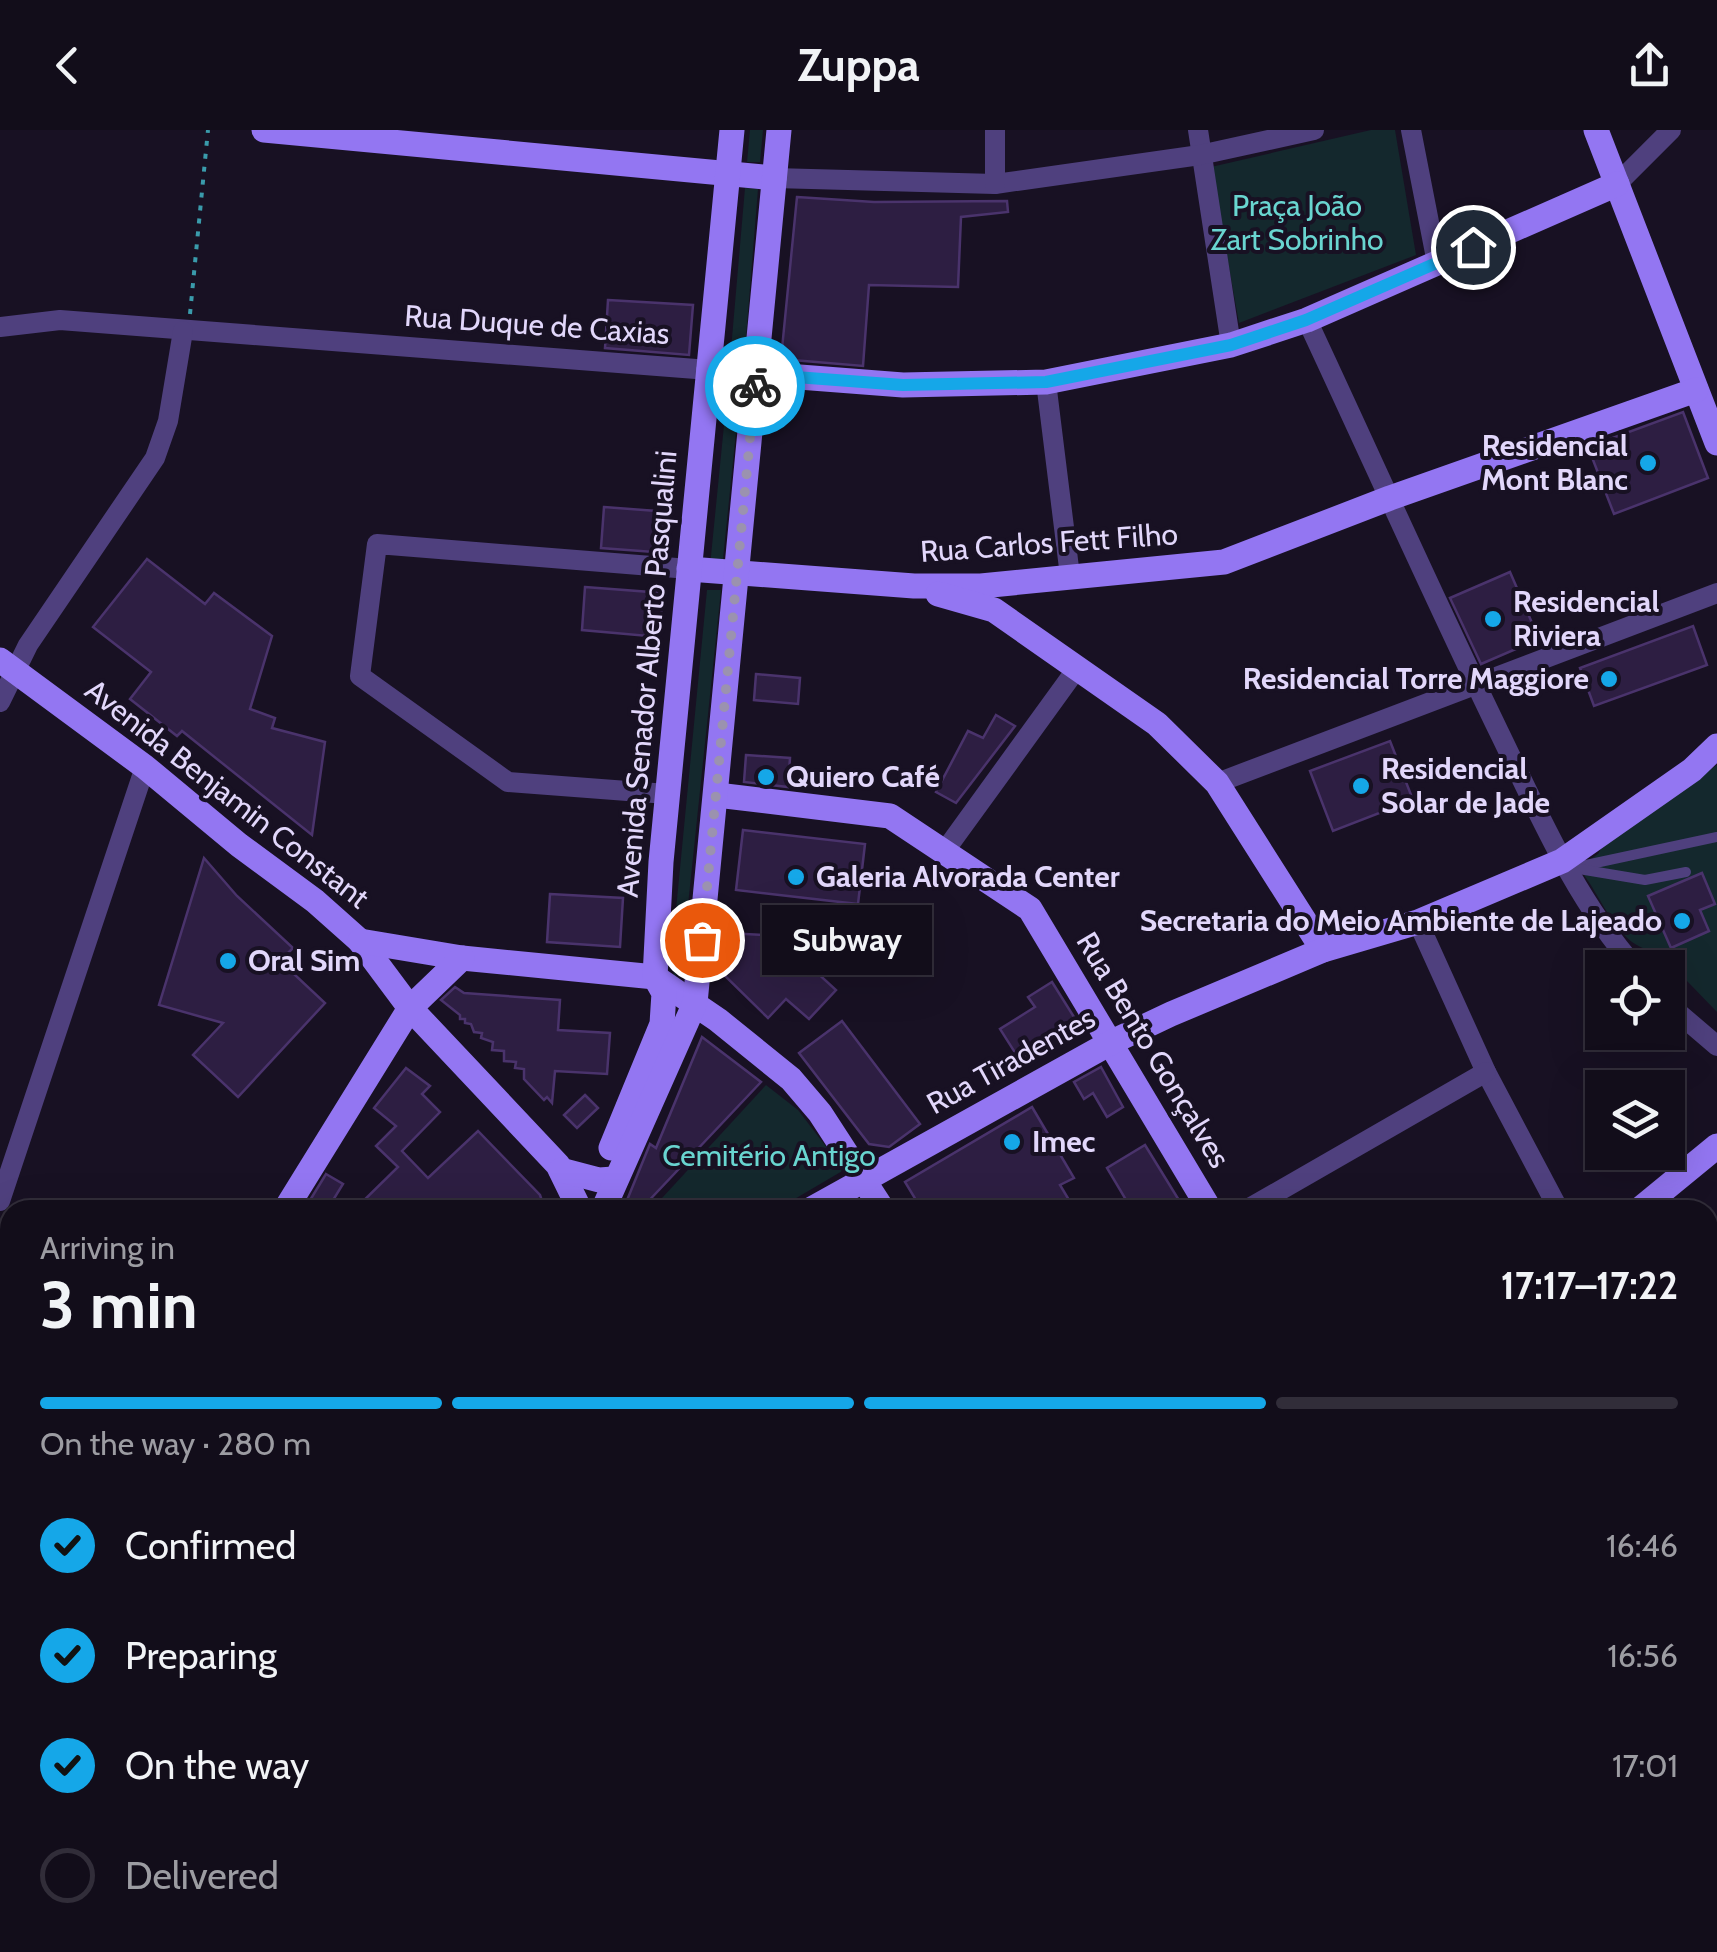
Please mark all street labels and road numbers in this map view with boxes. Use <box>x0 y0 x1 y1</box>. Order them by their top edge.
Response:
street label: Rua Duque de Caxias <box>403 297 671 352</box>
street label: Avenida Senador Alberto Pasqualini <box>609 449 684 899</box>
street label: Rua Carlos Fett Filho <box>919 515 1179 570</box>
street label: Avenida Benjamin Constant <box>78 671 377 916</box>
street label: Rua Bento Gonçalves <box>1069 925 1238 1174</box>
street label: Rua Tiradentes <box>920 999 1101 1122</box>

